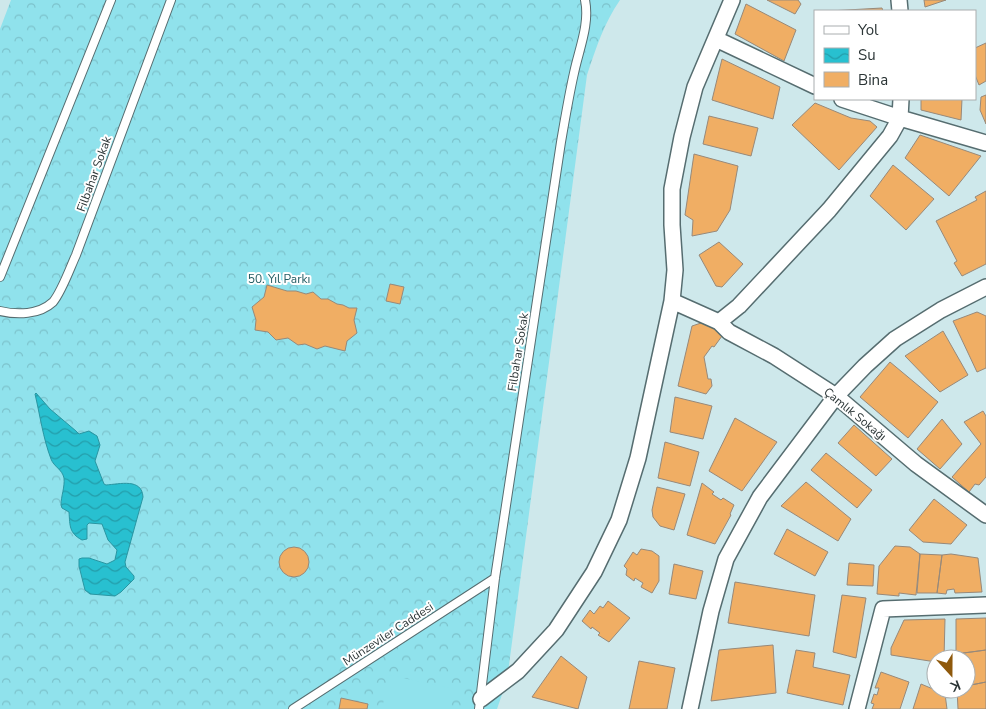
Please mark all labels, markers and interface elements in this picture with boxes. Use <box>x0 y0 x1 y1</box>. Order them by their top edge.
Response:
legend <box>814 10 976 100</box>
text: Yol <box>857 20 879 40</box>
text: Su <box>858 45 876 65</box>
text: Bina <box>858 70 888 90</box>
street label: Filbahar Sokak <box>73 133 115 214</box>
park label: 50. Yıl Parkı <box>248 271 310 287</box>
street label: Filbahar Sokak <box>504 311 532 392</box>
street label: Çamlık Sokağı <box>820 384 890 444</box>
street label: Münzeviler Caddesi <box>340 599 436 669</box>
north arrow <box>926 649 976 699</box>
text: K <box>947 675 963 696</box>

